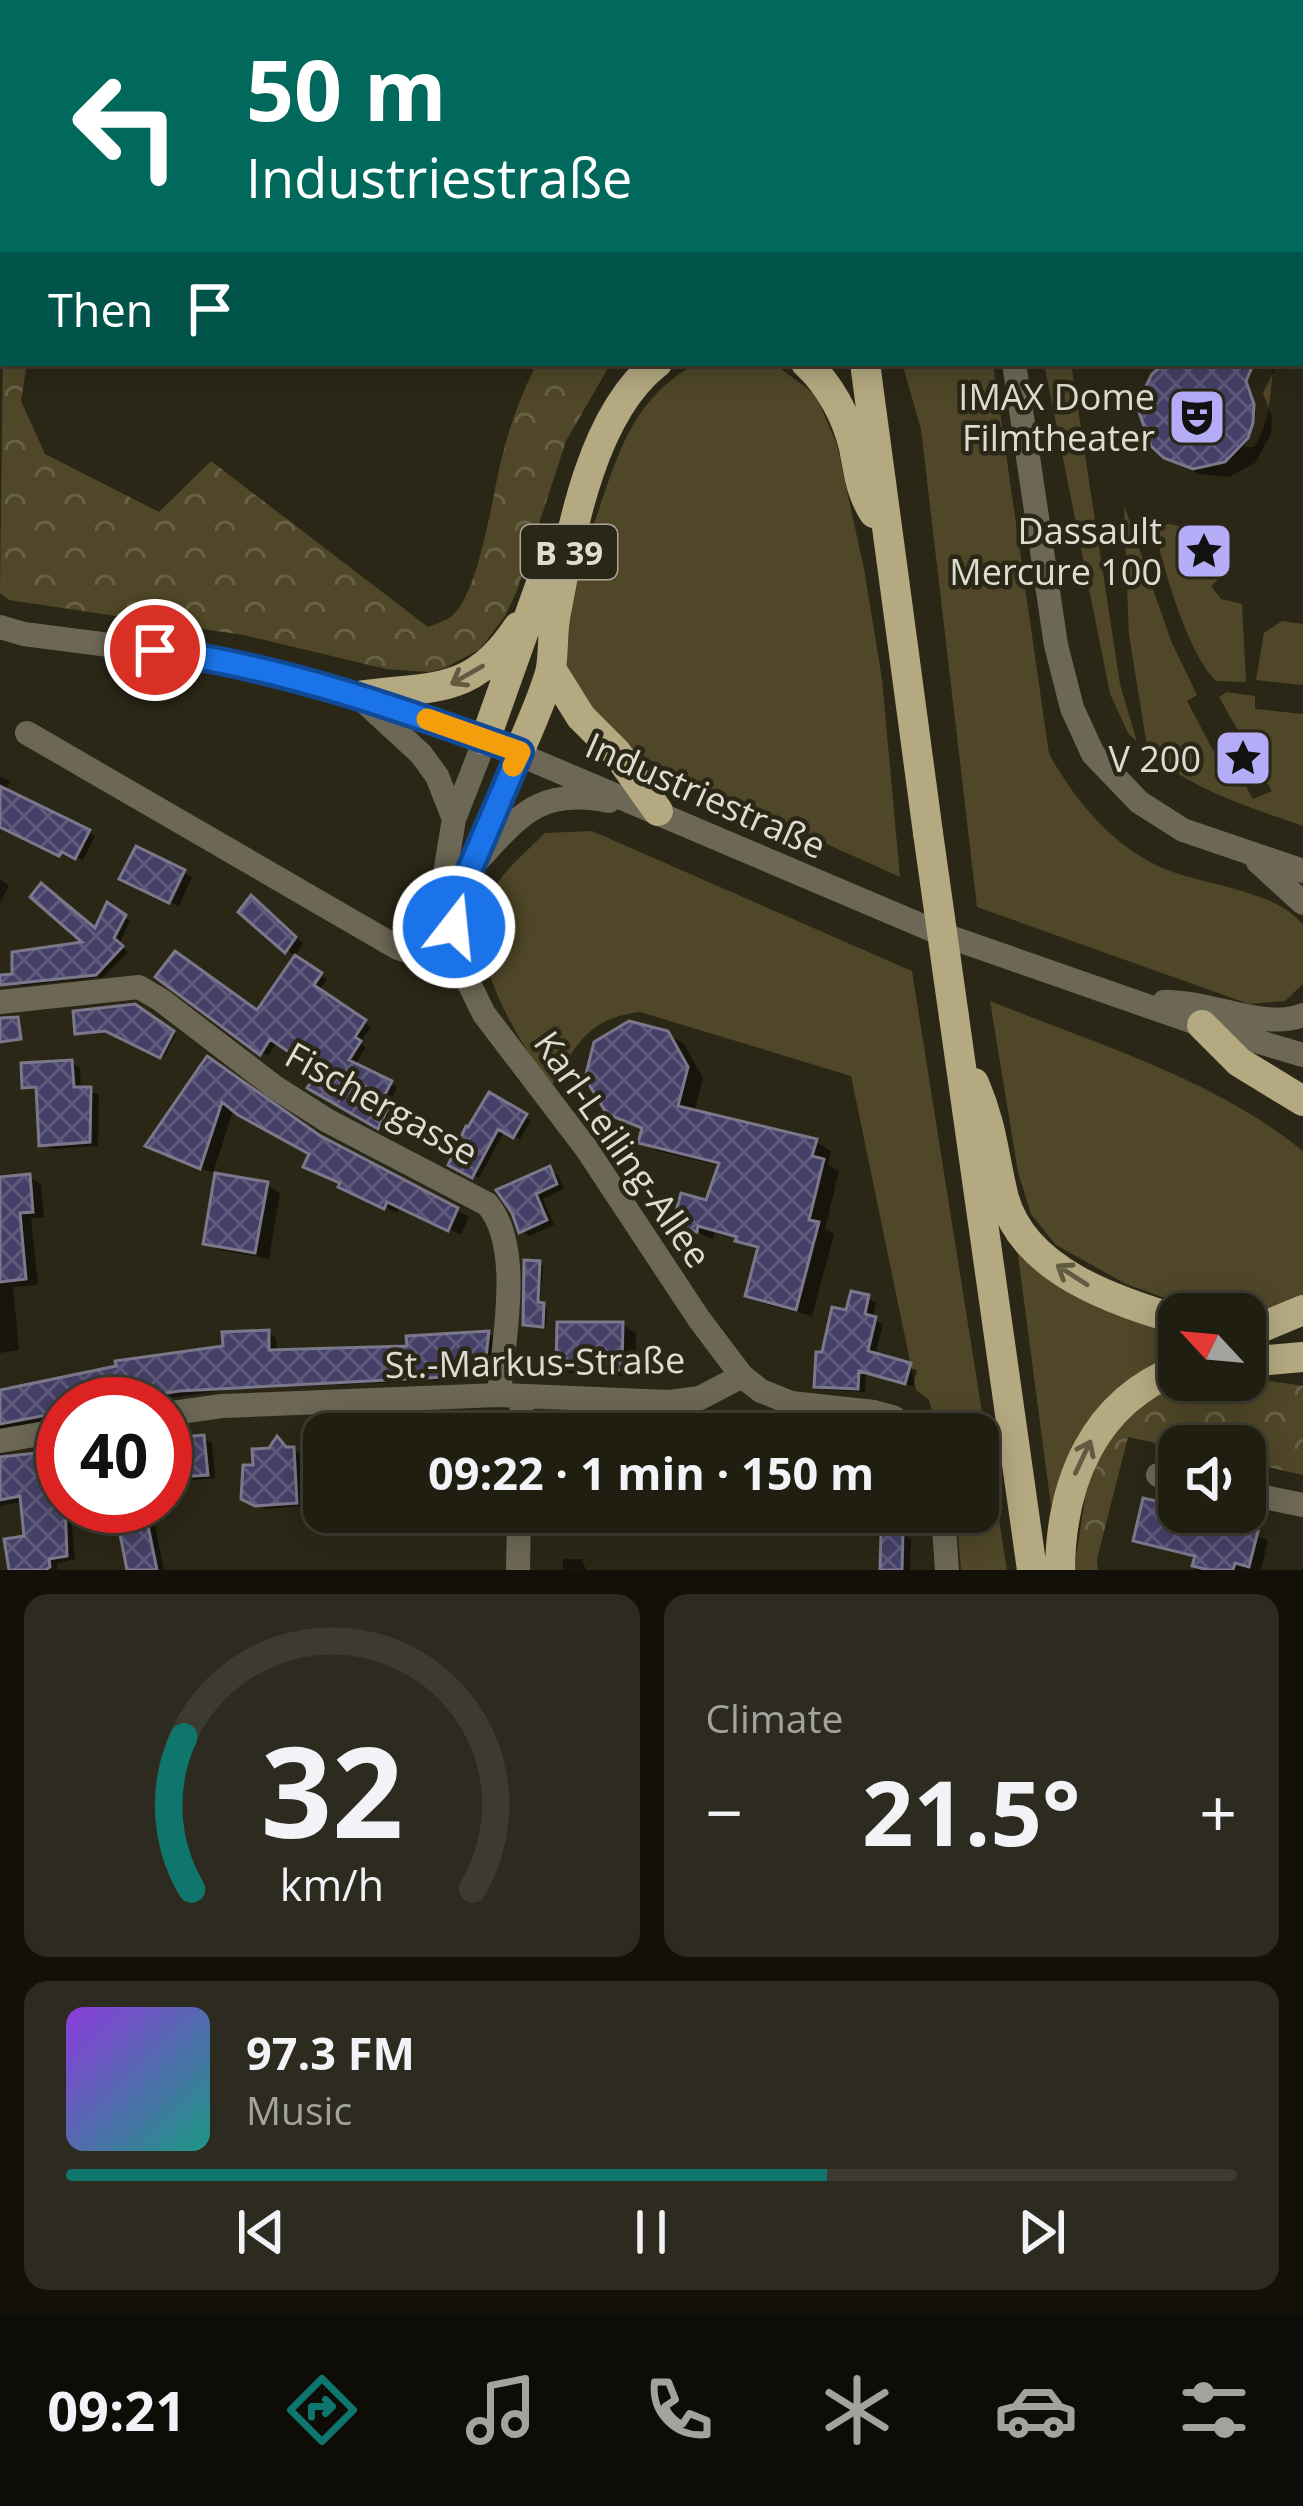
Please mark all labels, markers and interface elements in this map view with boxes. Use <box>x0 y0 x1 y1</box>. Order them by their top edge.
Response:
text: 50 m <box>246 31 446 146</box>
icon: left <box>48 48 204 204</box>
text: Industriestraße <box>246 140 632 214</box>
icon: arrive <box>177 276 243 342</box>
text: Then <box>48 279 153 340</box>
place label: IMAX Dome Filmtheater <box>958 372 1155 462</box>
theatre icon: IMAX Dome Filmtheater <box>1166 386 1228 448</box>
place label: Dassault Mercure 100 <box>949 506 1162 596</box>
place icon: Dassault Mercure 100 <box>1173 520 1235 582</box>
road number: B 39 <box>521 525 617 579</box>
pin <box>104 599 206 701</box>
icon: arrive <box>122 617 188 683</box>
one-way arrow <box>450 664 485 687</box>
street label: Industriestraße <box>578 720 834 870</box>
place icon: V 200 <box>1212 727 1274 789</box>
place label: V 200 <box>1108 734 1201 783</box>
position arrow <box>391 864 517 990</box>
street label: Karl-Leiling-Allee <box>523 1021 723 1277</box>
street label: Fischergasse <box>277 1030 487 1176</box>
one-way arrow <box>1055 1263 1089 1288</box>
north arrow <box>1158 1293 1266 1401</box>
map controls <box>1158 1293 1266 1533</box>
street label: St.-Markus-Straße <box>384 1335 686 1389</box>
speed limit sign: 40 <box>36 1377 192 1533</box>
button: sound <box>1158 1425 1266 1533</box>
one-way arrow <box>1073 1440 1095 1476</box>
text: 09:22 · 1 min · 150 m <box>428 1442 874 1503</box>
text: Climate <box>706 1691 843 1744</box>
text: 32 <box>260 1705 403 1875</box>
text: 21.5° <box>862 1750 1081 1872</box>
text: − <box>706 1766 743 1856</box>
text: + <box>1199 1766 1237 1856</box>
text: km/h <box>280 1854 384 1913</box>
text: 97.3 FM <box>246 2022 415 2083</box>
text: Music <box>246 2083 352 2136</box>
icon: previous <box>228 2199 294 2265</box>
icon: pause <box>618 2199 684 2265</box>
icon: next <box>1009 2199 1075 2265</box>
icon: directions <box>280 2368 364 2452</box>
icon: music <box>459 2368 543 2452</box>
icon: phone <box>637 2368 721 2452</box>
icon: climate <box>815 2368 899 2452</box>
icon: car <box>994 2368 1078 2452</box>
icon: filters <box>1172 2368 1256 2452</box>
text: 09:21 <box>47 2373 186 2447</box>

